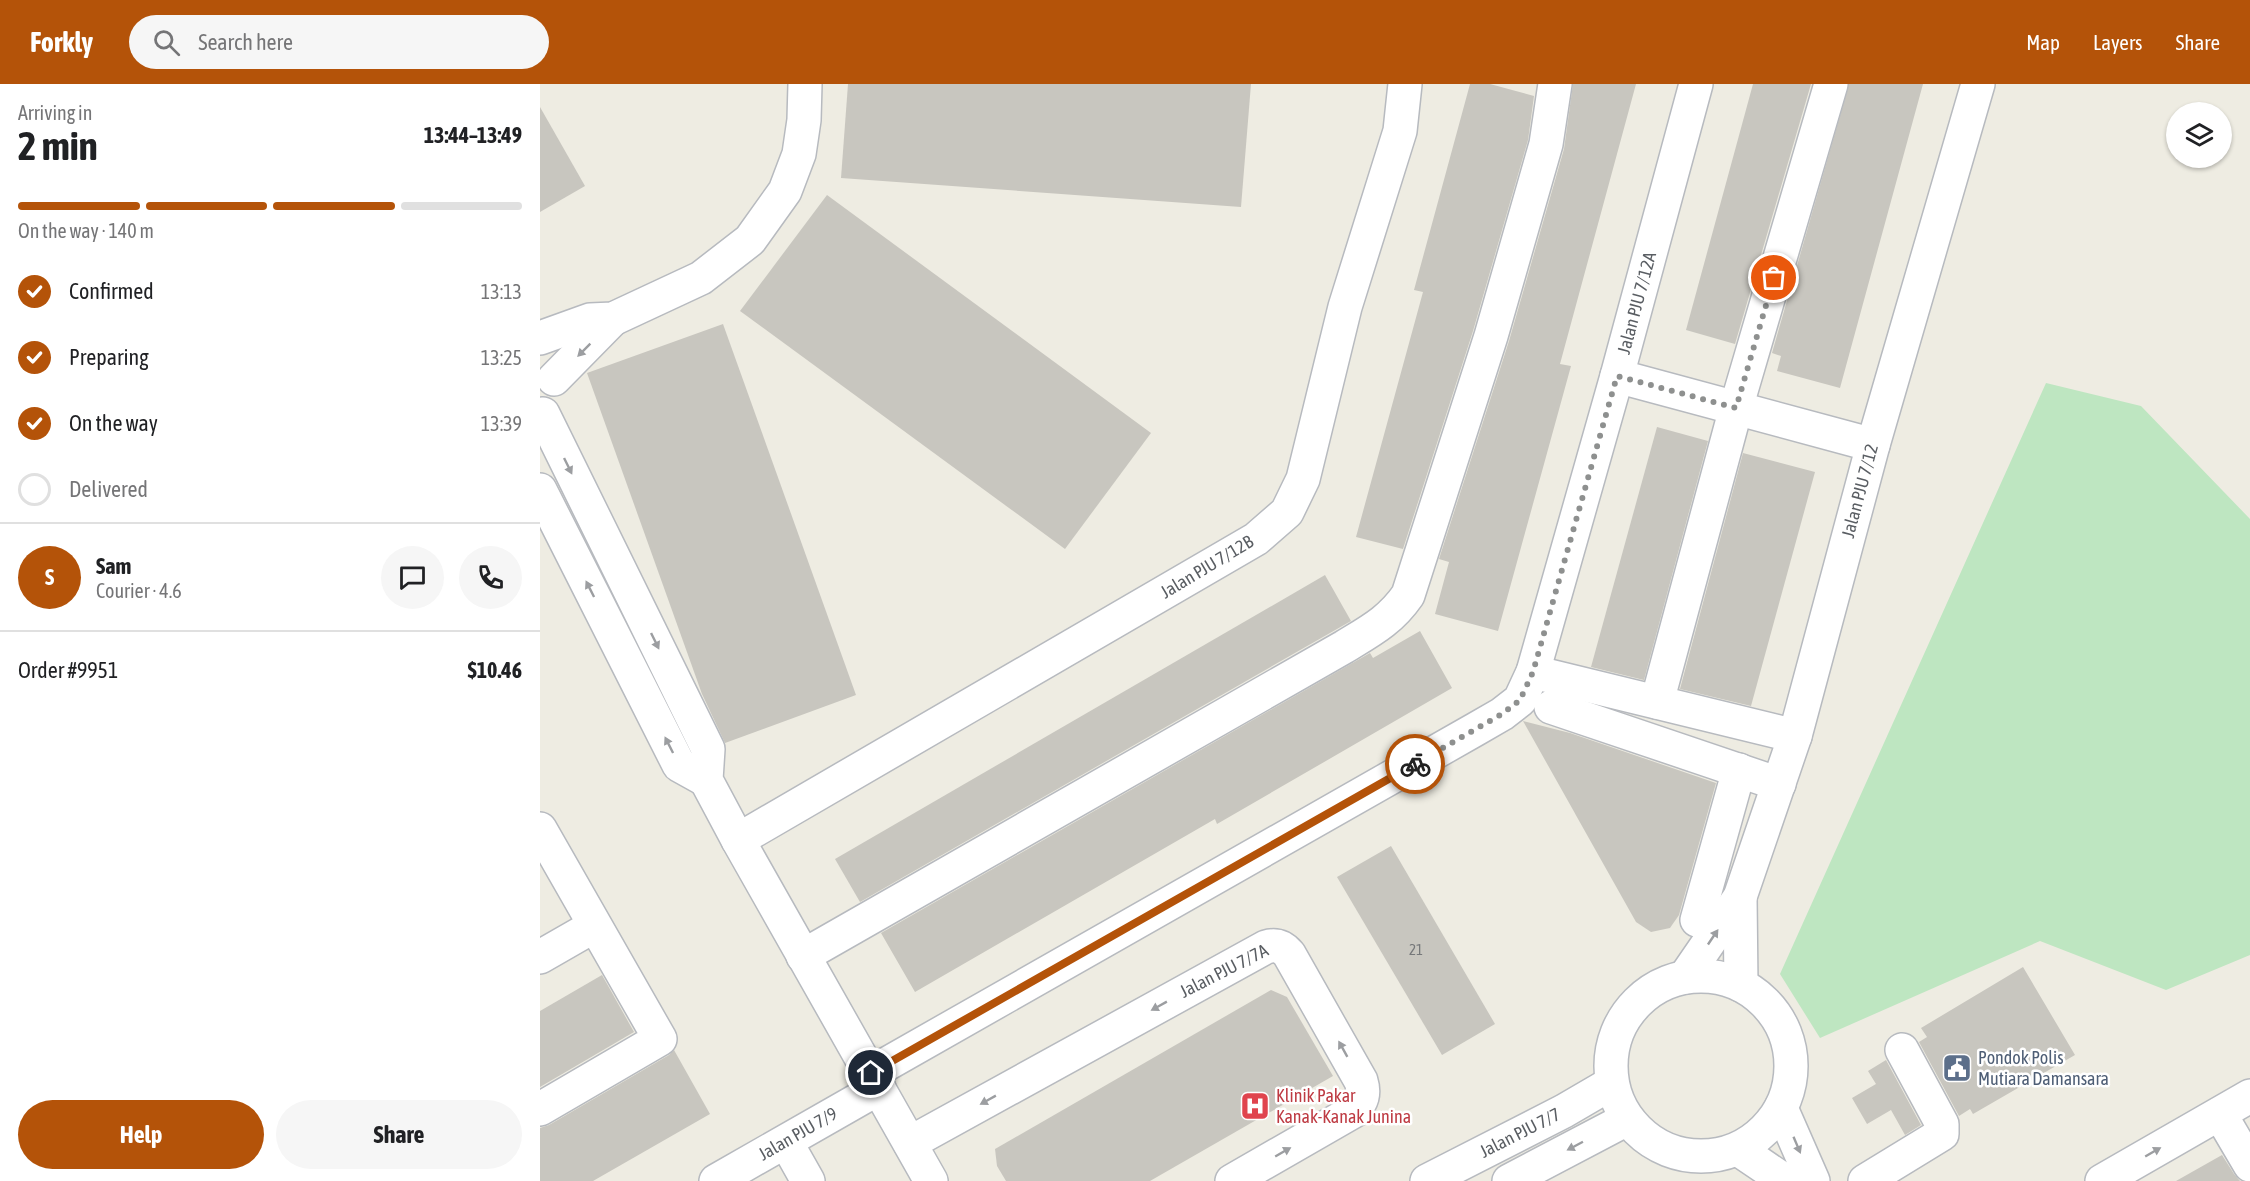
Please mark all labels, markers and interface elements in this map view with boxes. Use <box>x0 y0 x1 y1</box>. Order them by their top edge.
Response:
search box <box>129 15 549 69</box>
text: Forkly <box>30 26 93 58</box>
icon: search <box>150 26 183 59</box>
text: Search here <box>198 29 293 55</box>
text: Map <box>2026 30 2060 54</box>
text: Layers <box>2093 30 2143 54</box>
text: Share <box>2176 30 2220 54</box>
text: Arriving in <box>18 101 92 124</box>
map controls <box>2166 102 2232 168</box>
button: layers <box>2166 102 2232 168</box>
text: 13:44–13:49 <box>424 122 522 148</box>
text: 2 min <box>18 124 98 168</box>
text: On the way · 140 m <box>18 219 154 242</box>
street label: Jalan PJU 7/12A <box>1613 249 1660 356</box>
pin <box>1748 252 1799 303</box>
icon: bag <box>1757 261 1790 294</box>
icon: check <box>18 275 51 308</box>
text: Confirmed <box>69 278 154 304</box>
text: 13:13 <box>481 280 522 303</box>
icon: check <box>18 341 51 374</box>
one-way arrow <box>578 342 592 356</box>
text: Preparing <box>69 344 149 370</box>
text: 13:25 <box>481 346 522 369</box>
icon: check <box>18 407 51 440</box>
text: On the way <box>69 410 158 436</box>
text: 13:39 <box>481 412 522 435</box>
street label: Jalan PJU 7/12 <box>1837 442 1882 540</box>
one-way arrow <box>564 458 573 475</box>
text: Delivered <box>69 476 148 502</box>
street label: Jalan PJU 7/12B <box>1157 530 1257 602</box>
button: chat <box>381 546 444 609</box>
button: phone <box>459 546 522 609</box>
text: Sam <box>96 553 131 579</box>
text: S <box>45 564 54 590</box>
text: Courier · 4.6 <box>96 579 182 602</box>
one-way arrow <box>585 581 595 598</box>
one-way arrow <box>650 633 660 650</box>
text: Order #9951 <box>18 657 118 683</box>
text: $10.46 <box>467 657 522 683</box>
courier <box>1385 734 1445 794</box>
one-way arrow <box>664 736 674 753</box>
icon: bike <box>1399 748 1432 781</box>
one-way arrow <box>1707 930 1719 946</box>
street label: Jalan PJU 7/7A <box>1176 939 1272 1002</box>
house number: 21 <box>1409 941 1423 958</box>
one-way arrow <box>1150 1001 1167 1011</box>
one-way arrow <box>1338 1040 1348 1057</box>
pin <box>845 1047 896 1098</box>
place label: Pondok Polis Mutiara Damansara <box>1978 1047 2109 1089</box>
public building icon: Pondok Polis Mutiara Damansara <box>1941 1052 1973 1084</box>
icon: home <box>854 1056 887 1089</box>
place label: Klinik Pakar Kanak-Kanak Junina <box>1276 1085 1411 1127</box>
hospital icon: Klinik Pakar Kanak-Kanak Junina <box>1239 1090 1271 1122</box>
one-way arrow <box>980 1094 996 1105</box>
button: Help <box>18 1100 264 1169</box>
button: Share <box>276 1100 522 1169</box>
street label: Jalan PJU 7/9 <box>755 1103 841 1165</box>
street label: Jalan PJU 7/7 <box>1476 1103 1564 1162</box>
one-way arrow <box>1792 1136 1802 1154</box>
one-way arrow <box>1567 1141 1584 1151</box>
one-way arrow <box>1275 1147 1292 1157</box>
one-way arrow <box>2145 1147 2162 1157</box>

